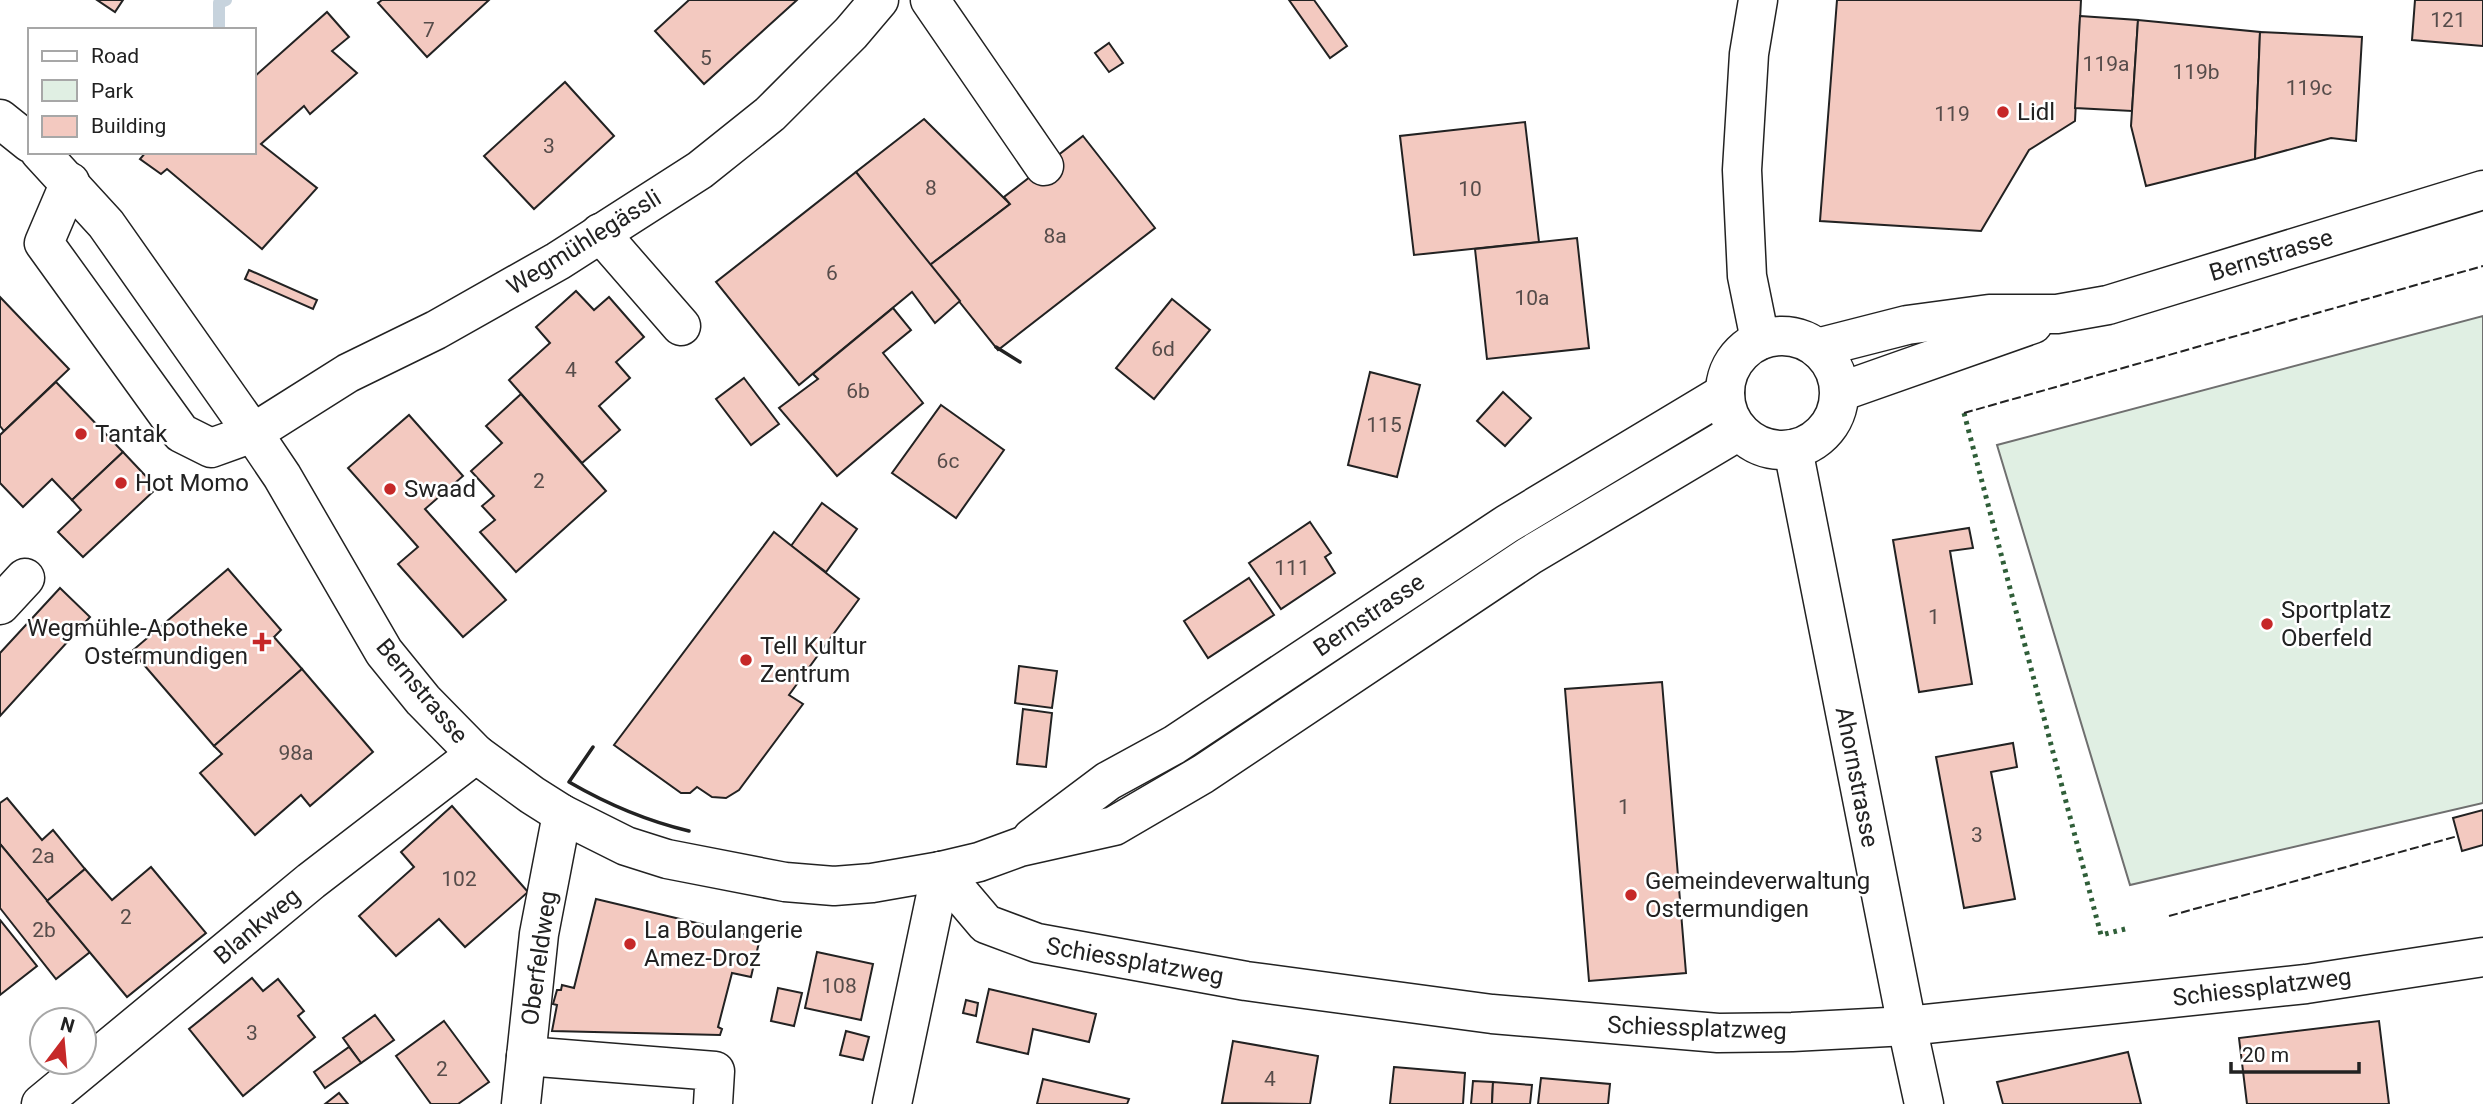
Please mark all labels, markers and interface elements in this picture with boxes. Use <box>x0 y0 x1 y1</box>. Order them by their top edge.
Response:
house number: 121 <box>2430 8 2466 32</box>
house number: 7 <box>423 18 435 42</box>
legend <box>28 28 256 154</box>
text: Road <box>91 44 139 68</box>
house number: 5 <box>700 46 712 70</box>
house number: 119a <box>2083 52 2129 76</box>
house number: 119b <box>2172 60 2220 84</box>
house number: 119c <box>2286 76 2332 100</box>
text: Park <box>91 79 134 103</box>
place label: Lidl <box>2017 98 2055 126</box>
house number: 119 <box>1934 102 1970 126</box>
marker: Lidl <box>1995 104 2011 120</box>
text: Building <box>91 114 166 138</box>
house number: 3 <box>543 134 555 158</box>
house number: 8 <box>925 176 937 200</box>
house number: 10 <box>1458 177 1482 201</box>
street label: Wegmühlegässli <box>502 183 666 301</box>
street label: Bernstrasse <box>2206 223 2336 287</box>
house number: 8a <box>1043 224 1067 248</box>
house number: 6 <box>826 261 838 285</box>
house number: 10a <box>1514 286 1550 310</box>
house number: 6d <box>1151 337 1175 361</box>
house number: 4 <box>565 358 577 382</box>
house number: 6b <box>846 379 870 403</box>
house number: 115 <box>1366 413 1402 437</box>
place label: Tantak <box>95 420 168 448</box>
marker: Tantak <box>73 426 89 442</box>
house number: 6c <box>937 449 959 473</box>
place label: Hot Momo <box>135 469 249 497</box>
house number: 2 <box>533 469 545 493</box>
marker: Hot Momo <box>113 475 129 491</box>
place label: Swaad <box>404 475 476 503</box>
marker: Swaad <box>382 481 398 497</box>
house number: 111 <box>1274 556 1310 580</box>
street label: Bernstrasse <box>1308 568 1430 662</box>
place label: Sportplatz Oberfeld <box>2281 596 2391 652</box>
house number: 1 <box>1928 605 1940 629</box>
place label: Wegmühle-Apotheke Ostermundigen <box>27 614 248 670</box>
marker: Sportplatz Oberfeld <box>2259 616 2275 632</box>
place label: Tell Kultur Zentrum <box>760 632 867 688</box>
street label: Bernstrasse <box>370 633 474 749</box>
marker: Wegmühle-Apotheke Ostermundigen <box>254 634 270 650</box>
marker: Tell Kultur Zentrum <box>738 652 754 668</box>
street label: Ahornstrasse <box>1830 704 1884 850</box>
house number: 98a <box>278 741 314 765</box>
house number: 1 <box>1618 795 1630 819</box>
house number: 3 <box>1971 823 1983 847</box>
house number: 2a <box>31 844 55 868</box>
house number: 102 <box>441 867 477 891</box>
place label: Gemeindeverwaltung Ostermundigen <box>1645 867 1870 923</box>
street label: Blankweg <box>208 882 306 970</box>
marker: Gemeindeverwaltung Ostermundigen <box>1623 887 1639 903</box>
street label: Oberfeldweg <box>516 889 562 1027</box>
house number: 2 <box>120 905 132 929</box>
place label: La Boulangerie Amez-Droz <box>644 916 803 972</box>
house number: 2b <box>32 918 56 942</box>
street label: Schiessplatzweg <box>1044 932 1226 990</box>
marker: La Boulangerie Amez-Droz <box>622 936 638 952</box>
street label: Schiessplatzweg <box>2171 962 2353 1012</box>
house number: 108 <box>821 974 857 998</box>
north arrow <box>28 1006 98 1076</box>
street label: Schiessplatzweg <box>1607 1011 1787 1045</box>
text: N <box>58 1012 77 1038</box>
house number: 3 <box>246 1021 258 1045</box>
scale bar <box>2231 1030 2359 1074</box>
text: 20 m <box>2242 1043 2289 1067</box>
house number: 2 <box>436 1057 448 1081</box>
house number: 4 <box>1264 1067 1276 1091</box>

